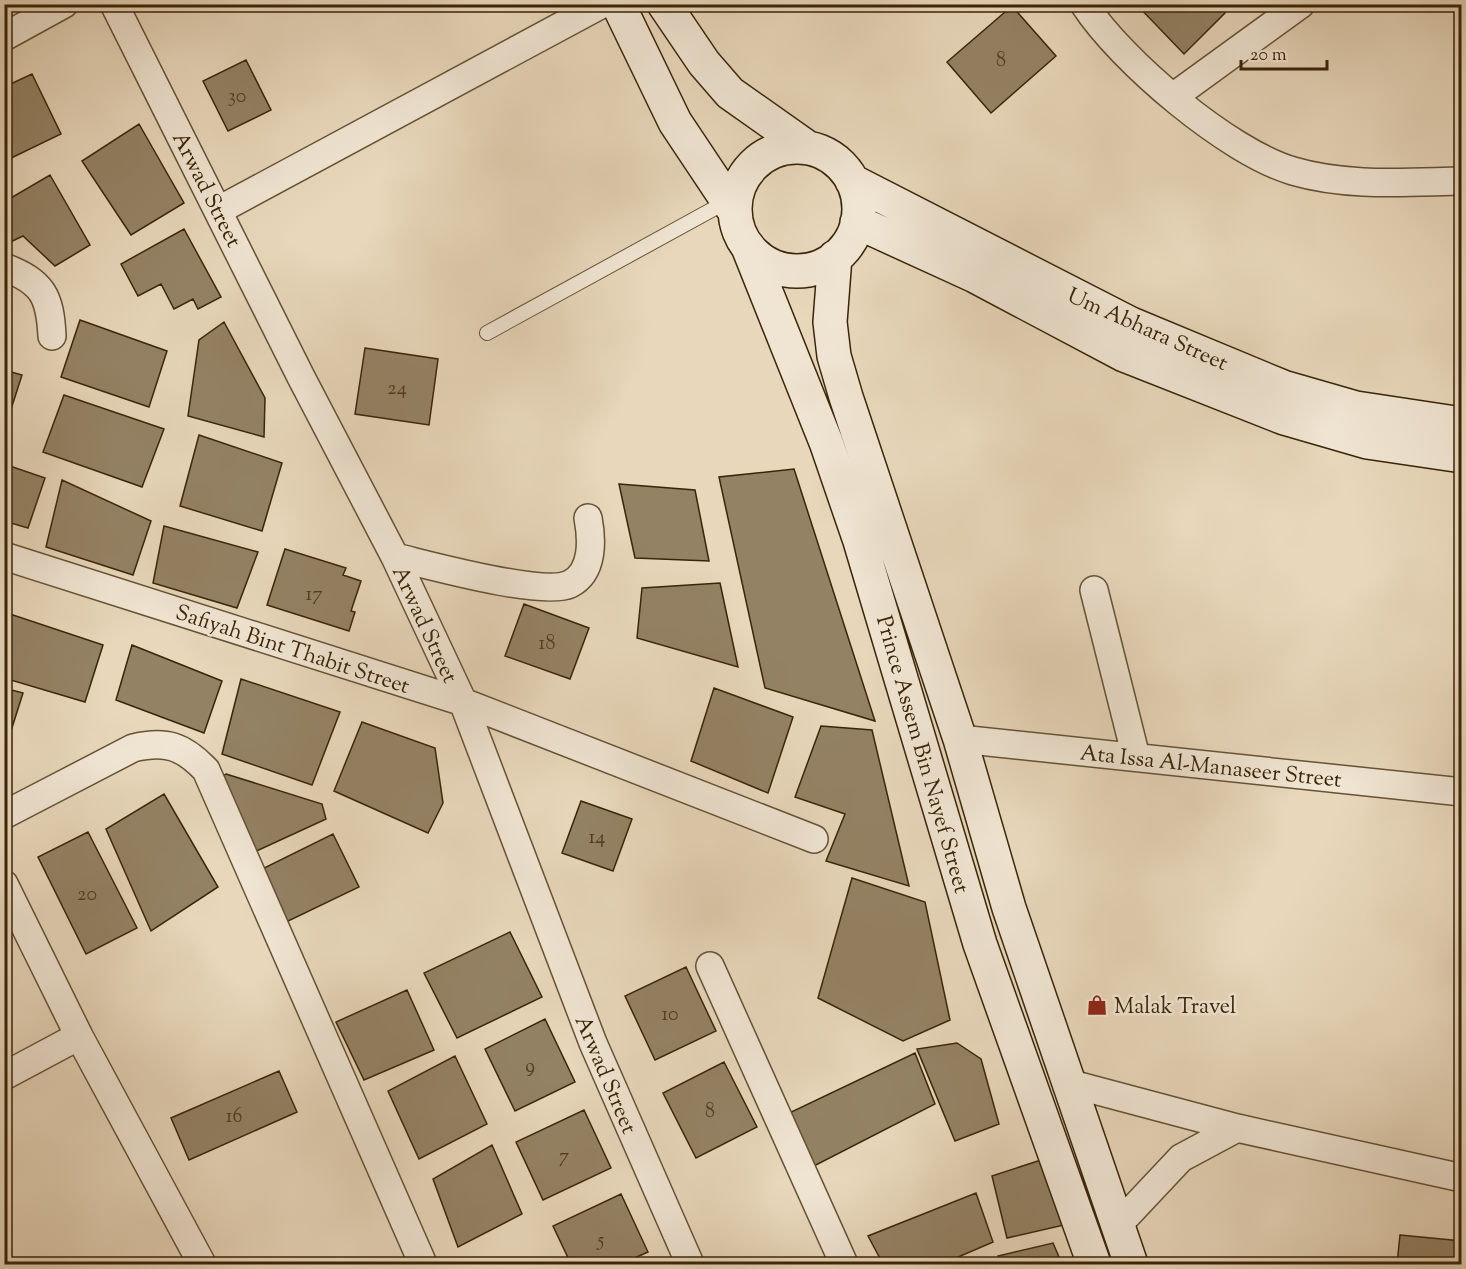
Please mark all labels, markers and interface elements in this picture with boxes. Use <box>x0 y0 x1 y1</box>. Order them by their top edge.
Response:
scale bar <box>1241 33 1326 71</box>
text: 20 m <box>1250 43 1287 69</box>
house number: 8 <box>996 47 1006 76</box>
house number: 30 <box>228 83 246 112</box>
street label: Arwad Street <box>162 127 248 254</box>
street label: Um Abhara Street <box>1061 281 1233 381</box>
house number: 24 <box>387 375 407 404</box>
street label: Arwad Street <box>382 561 465 690</box>
house number: 17 <box>306 581 322 610</box>
street label: Safiyah Bint Thabit Street <box>171 598 414 704</box>
street label: Prince Assem Bin Nayef Street <box>866 612 976 898</box>
house number: 18 <box>539 630 555 659</box>
street label: Ata Issa Al-Manaseer Street <box>1078 738 1343 798</box>
house number: 14 <box>589 824 605 853</box>
house number: 20 <box>77 881 97 910</box>
place label: Malak Travel <box>1114 992 1236 1024</box>
shop icon: Malak Travel <box>1085 993 1109 1017</box>
house number: 10 <box>661 1001 679 1030</box>
street label: Arwad Street <box>565 1011 644 1140</box>
house number: 9 <box>525 1053 535 1082</box>
house number: 8 <box>705 1098 715 1127</box>
house number: 16 <box>226 1103 242 1132</box>
house number: 7 <box>559 1143 569 1172</box>
house number: 5 <box>597 1227 605 1256</box>

